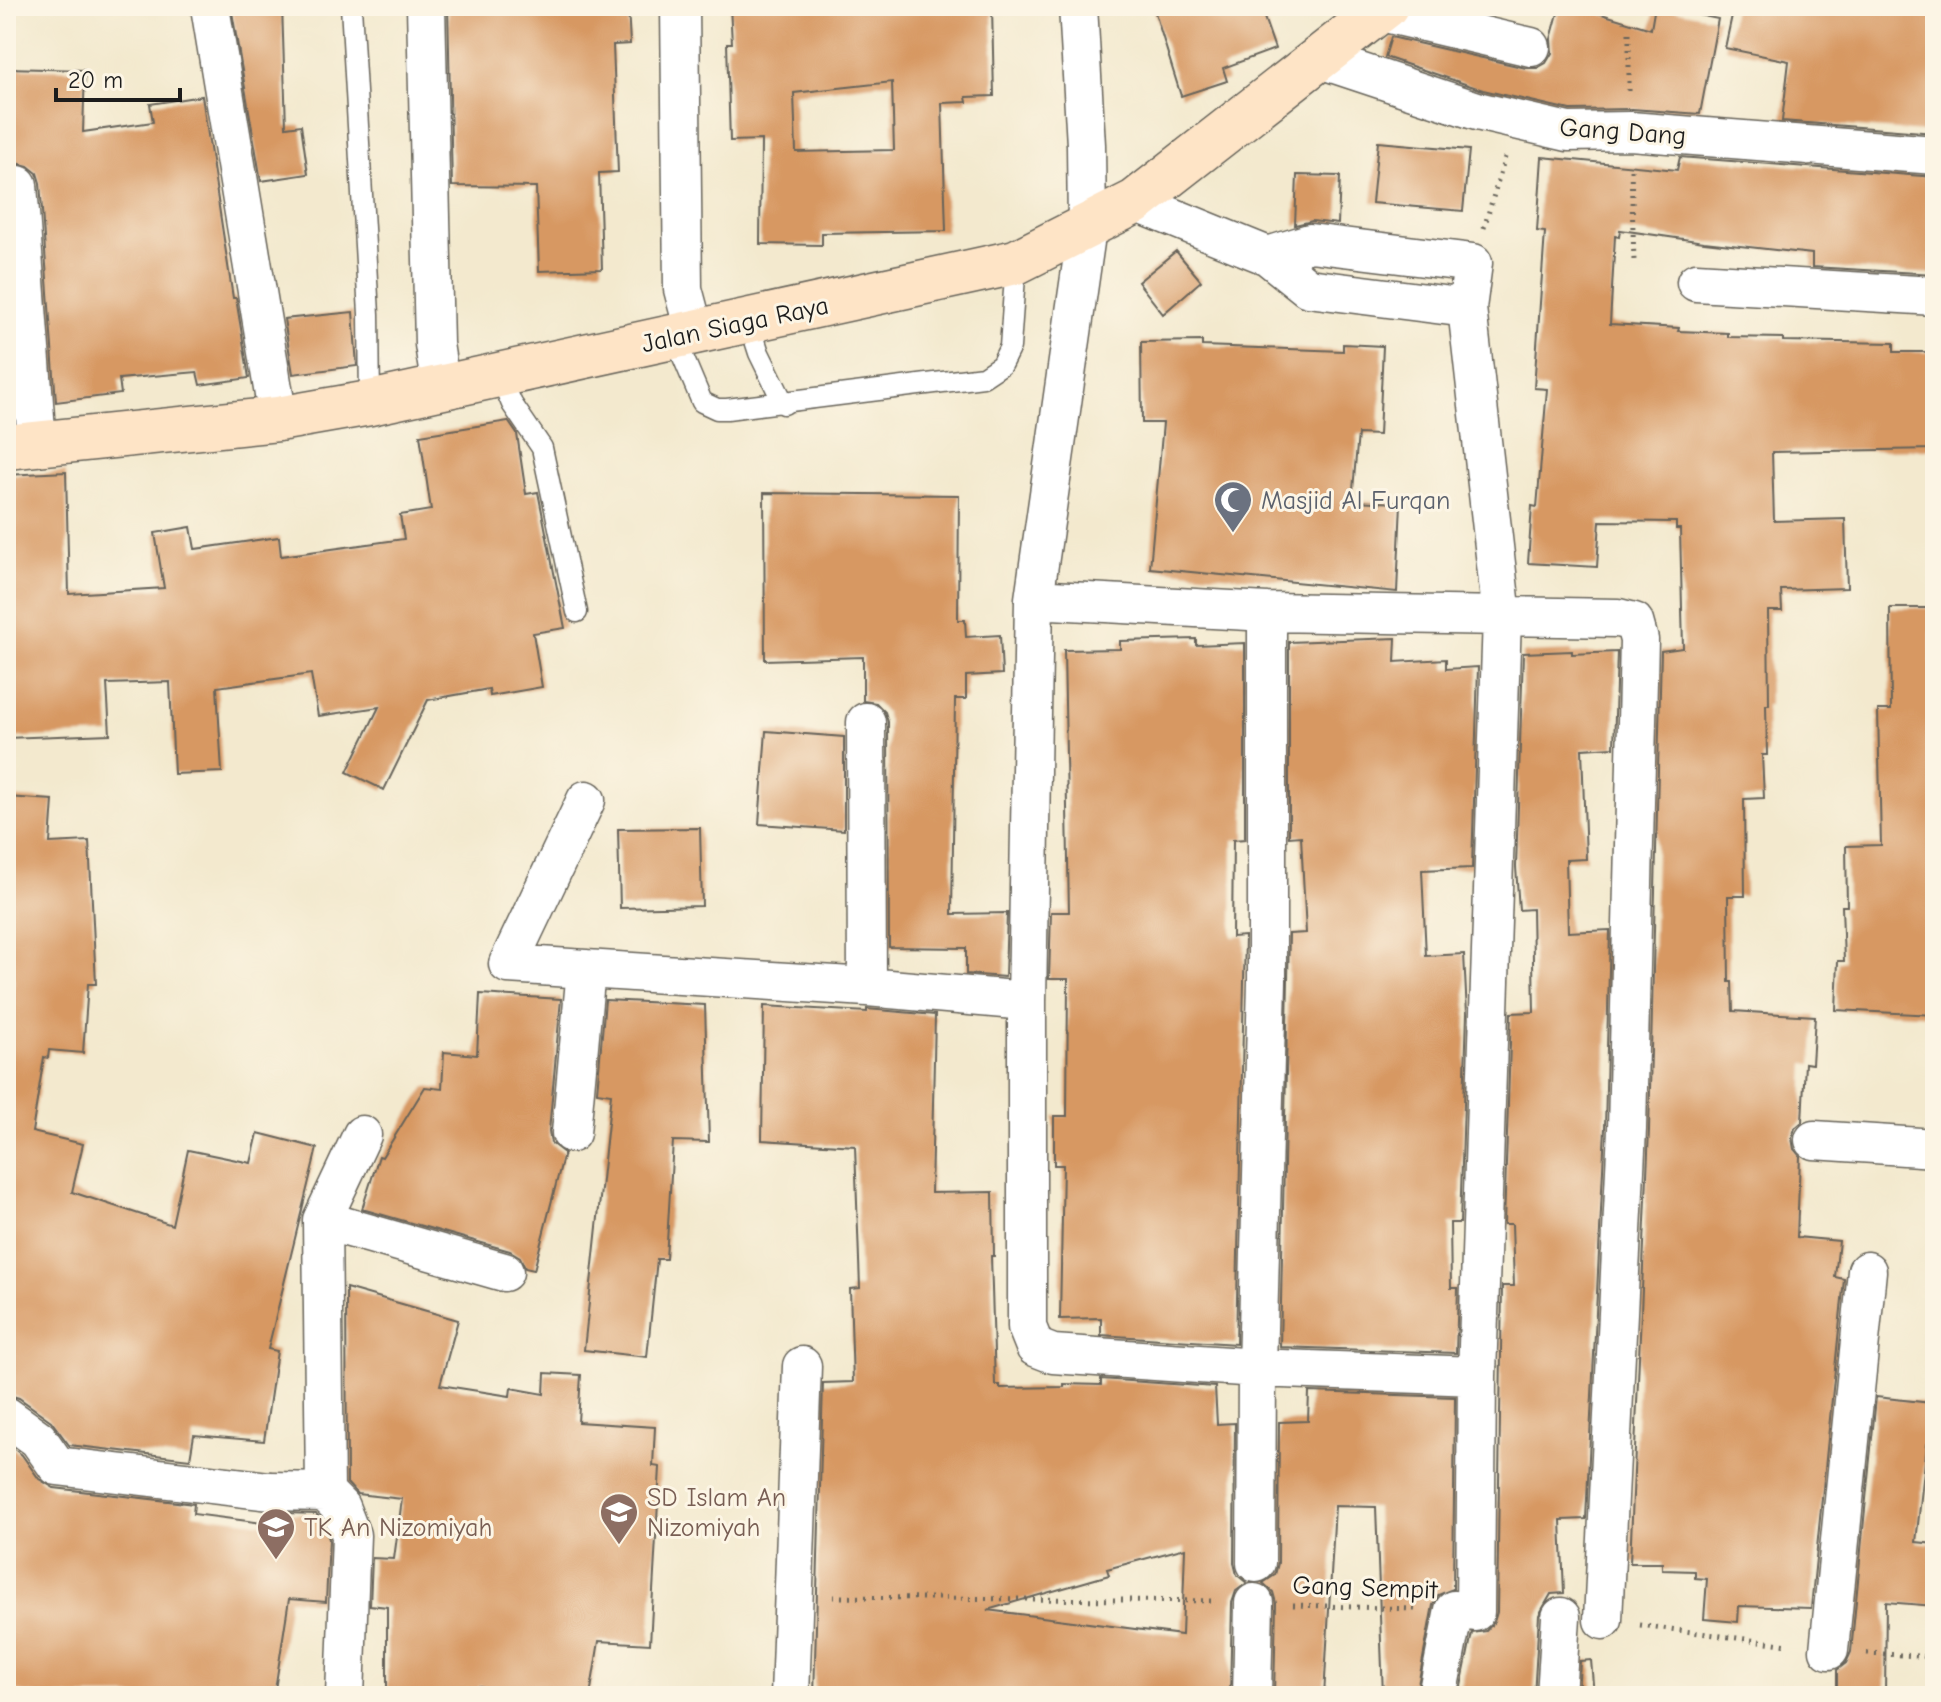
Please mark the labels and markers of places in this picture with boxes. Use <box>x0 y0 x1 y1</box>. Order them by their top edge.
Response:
mosque icon: Masjid Al Furqan <box>1212 479 1254 534</box>
place label: Masjid Al Furqan <box>1261 486 1451 516</box>
place label: SD Islam An Nizomiyah <box>647 1483 786 1543</box>
school or university icon: SD Islam An Nizomiyah <box>598 1491 640 1546</box>
school or university icon: TK An Nizomiyah <box>255 1506 297 1561</box>
place label: TK An Nizomiyah <box>304 1513 492 1543</box>

